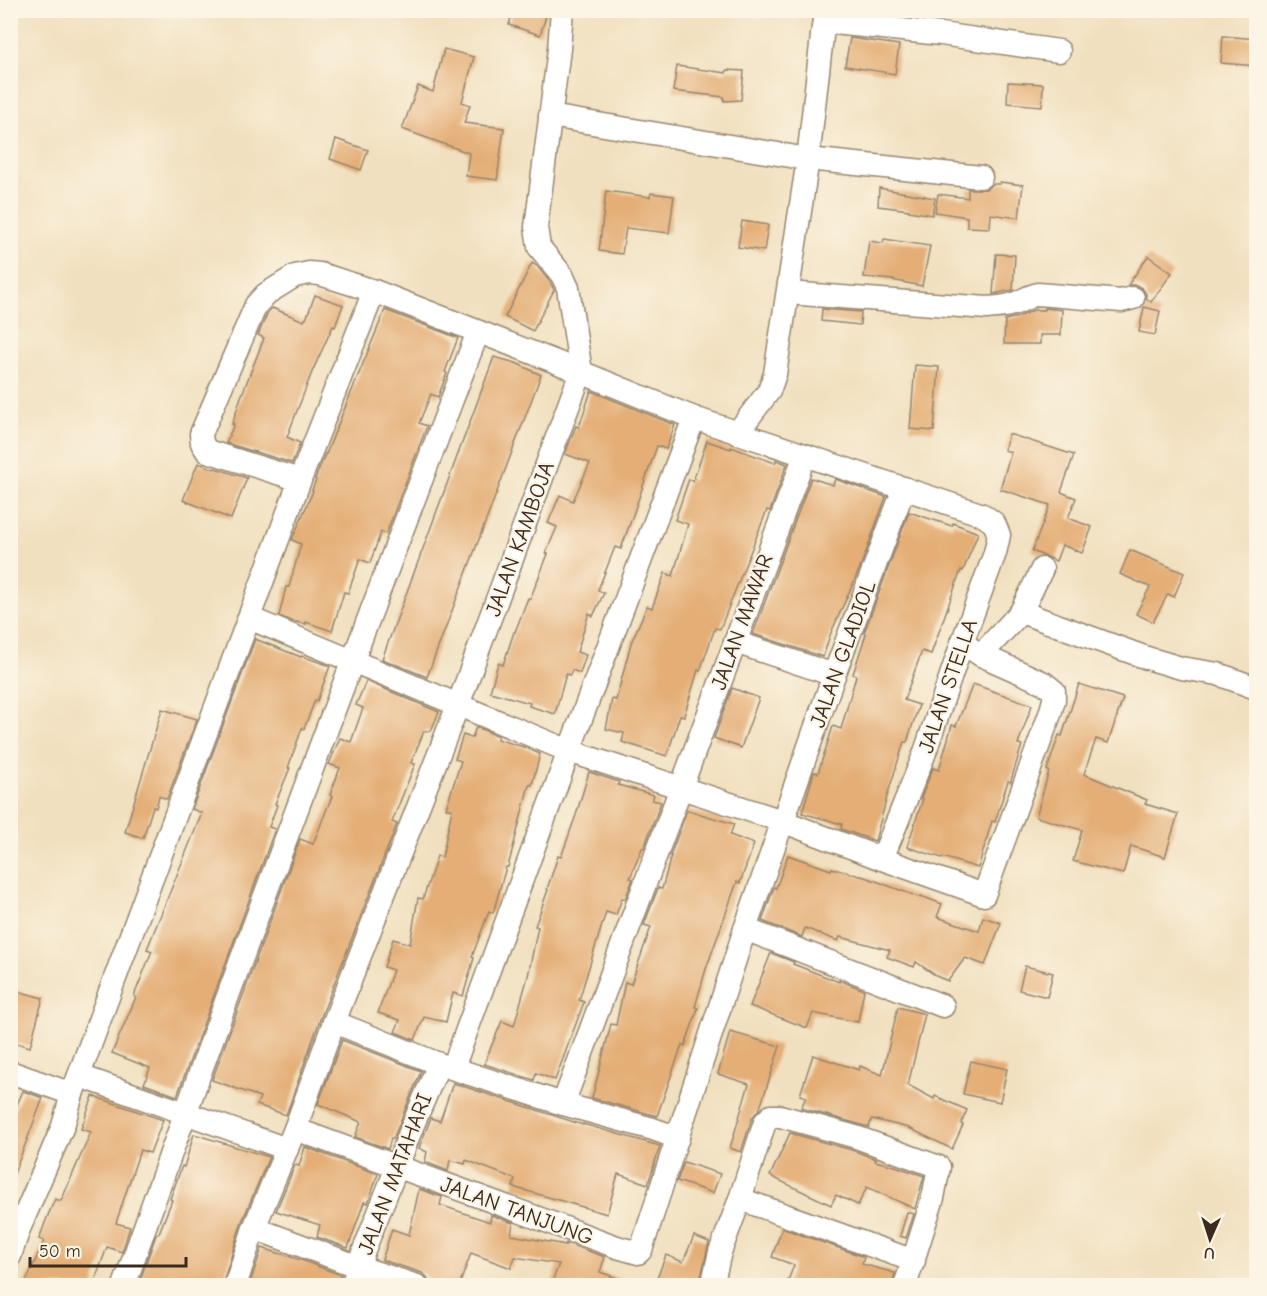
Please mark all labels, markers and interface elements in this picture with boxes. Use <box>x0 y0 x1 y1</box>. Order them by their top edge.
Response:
street label: JALAN KAMBOJA <box>480 458 560 620</box>
street label: JALAN MAWAR <box>705 551 779 693</box>
street label: JALAN GLADIOL <box>804 577 882 731</box>
street label: JALAN STELLA <box>913 615 983 756</box>
street label: JALAN MATAHARI <box>352 1090 438 1258</box>
street label: JALAN TANJUNG <box>437 1171 597 1251</box>
north arrow <box>1180 1209 1240 1269</box>
scale bar <box>30 1230 186 1268</box>
text: 50 m <box>39 1241 81 1262</box>
text: U <box>1203 1244 1215 1262</box>

